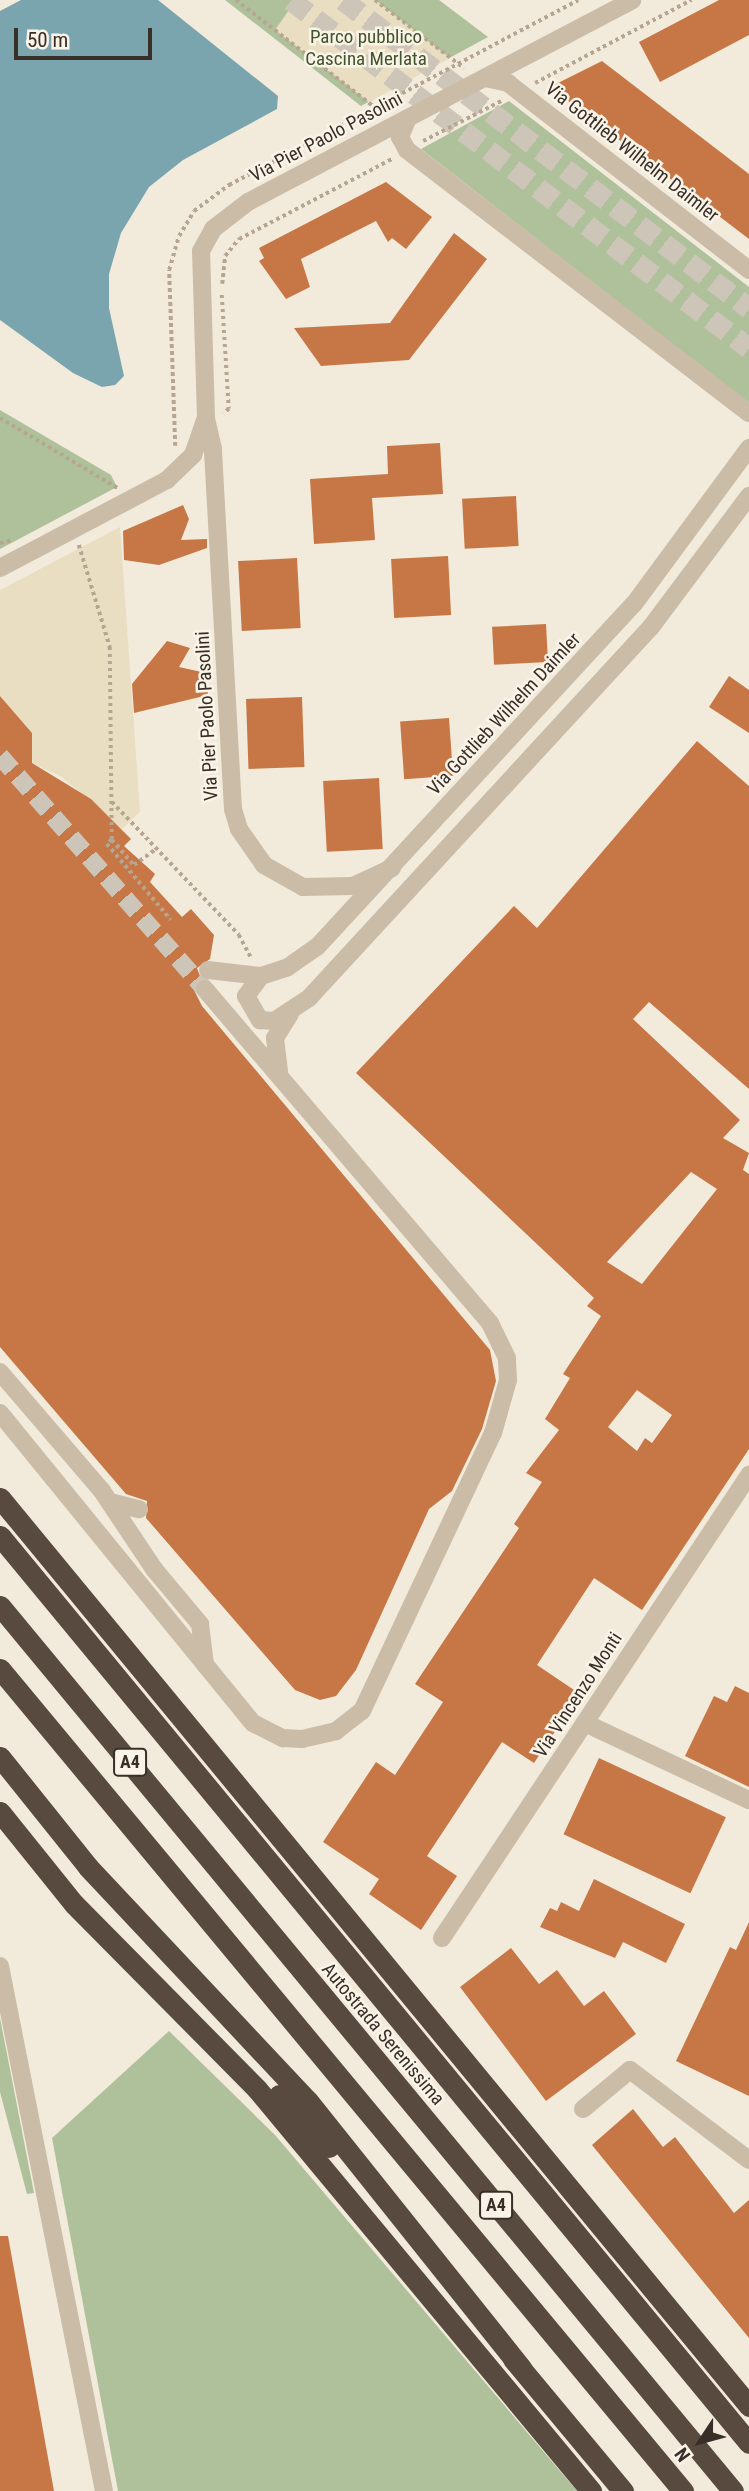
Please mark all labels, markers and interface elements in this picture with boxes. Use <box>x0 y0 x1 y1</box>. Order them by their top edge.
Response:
scale bar <box>18 14 156 58</box>
park label: Parco pubblico Cascina Merlata <box>305 26 427 70</box>
text: 50 m <box>27 28 68 52</box>
street label: Via Gottlieb Wilhelm Daimler <box>541 77 723 227</box>
street label: Via Pier Paolo Pasolini <box>246 87 406 187</box>
street label: Via Gottlieb Wilhelm Daimler <box>423 628 585 800</box>
street label: Via Pier Paolo Pasolini <box>191 631 223 801</box>
street label: Via Vincenzo Monti <box>529 1628 627 1762</box>
road number: A4 <box>113 1748 148 1777</box>
street label: Autostrada Serenissima <box>317 1958 449 2110</box>
road number: A4 <box>478 2190 514 2220</box>
north arrow <box>665 2407 735 2477</box>
text: N <box>670 2443 695 2466</box>

